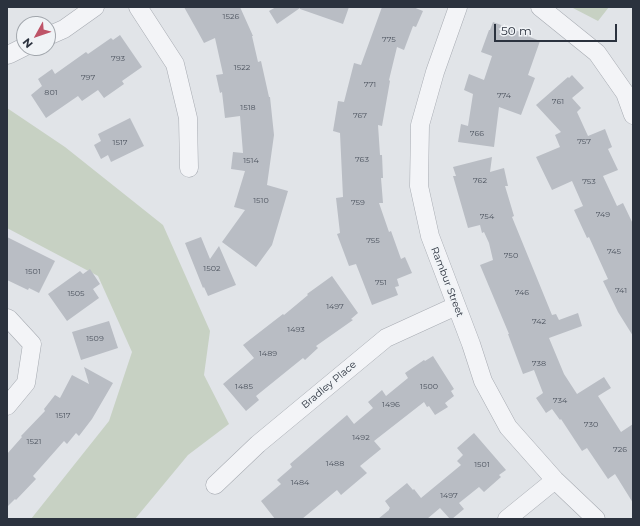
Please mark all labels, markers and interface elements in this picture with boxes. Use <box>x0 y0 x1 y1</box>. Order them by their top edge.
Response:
house number: 1526 <box>223 12 239 22</box>
north arrow <box>16 16 56 56</box>
scale bar <box>496 16 619 42</box>
text: 50 m <box>501 23 532 38</box>
text: N <box>19 35 36 51</box>
house number: 775 <box>382 35 396 45</box>
house number: 793 <box>111 54 125 64</box>
house number: 1522 <box>234 63 250 73</box>
house number: 797 <box>81 73 95 83</box>
house number: 771 <box>364 80 376 90</box>
house number: 801 <box>44 88 58 98</box>
house number: 774 <box>497 91 511 101</box>
house number: 761 <box>552 97 564 107</box>
house number: 1518 <box>240 103 256 113</box>
house number: 767 <box>353 111 367 121</box>
house number: 766 <box>470 129 484 139</box>
house number: 757 <box>577 137 591 147</box>
house number: 1517 <box>112 138 128 148</box>
house number: 763 <box>355 155 369 165</box>
house number: 1514 <box>243 156 259 166</box>
house number: 762 <box>473 176 487 186</box>
house number: 753 <box>582 177 596 187</box>
house number: 1510 <box>253 196 269 206</box>
house number: 759 <box>351 198 365 208</box>
house number: 749 <box>596 210 610 220</box>
house number: 754 <box>480 212 494 222</box>
house number: 755 <box>366 236 380 246</box>
street label: Rambur Street <box>428 245 466 319</box>
house number: 745 <box>607 247 621 257</box>
house number: 750 <box>504 251 518 261</box>
house number: 1502 <box>203 264 221 274</box>
house number: 1501 <box>25 267 41 277</box>
house number: 751 <box>375 278 387 288</box>
house number: 741 <box>615 286 627 296</box>
house number: 746 <box>515 288 529 298</box>
house number: 1505 <box>67 289 85 299</box>
house number: 1497 <box>326 302 344 312</box>
house number: 742 <box>532 317 546 327</box>
house number: 1493 <box>287 325 305 335</box>
house number: 1509 <box>86 334 104 344</box>
house number: 1489 <box>259 349 277 359</box>
street label: Bradley Place <box>299 359 359 411</box>
house number: 738 <box>532 359 546 369</box>
house number: 1485 <box>235 382 253 392</box>
house number: 1500 <box>420 382 438 392</box>
house number: 734 <box>553 396 567 406</box>
house number: 1496 <box>382 400 400 410</box>
house number: 1517 <box>55 411 71 421</box>
house number: 730 <box>584 420 598 430</box>
house number: 1492 <box>352 433 370 443</box>
house number: 1521 <box>27 437 41 447</box>
house number: 726 <box>613 445 627 455</box>
house number: 1488 <box>326 459 344 469</box>
house number: 1501 <box>474 460 490 470</box>
house number: 1484 <box>291 478 309 488</box>
house number: 1497 <box>440 491 458 501</box>

